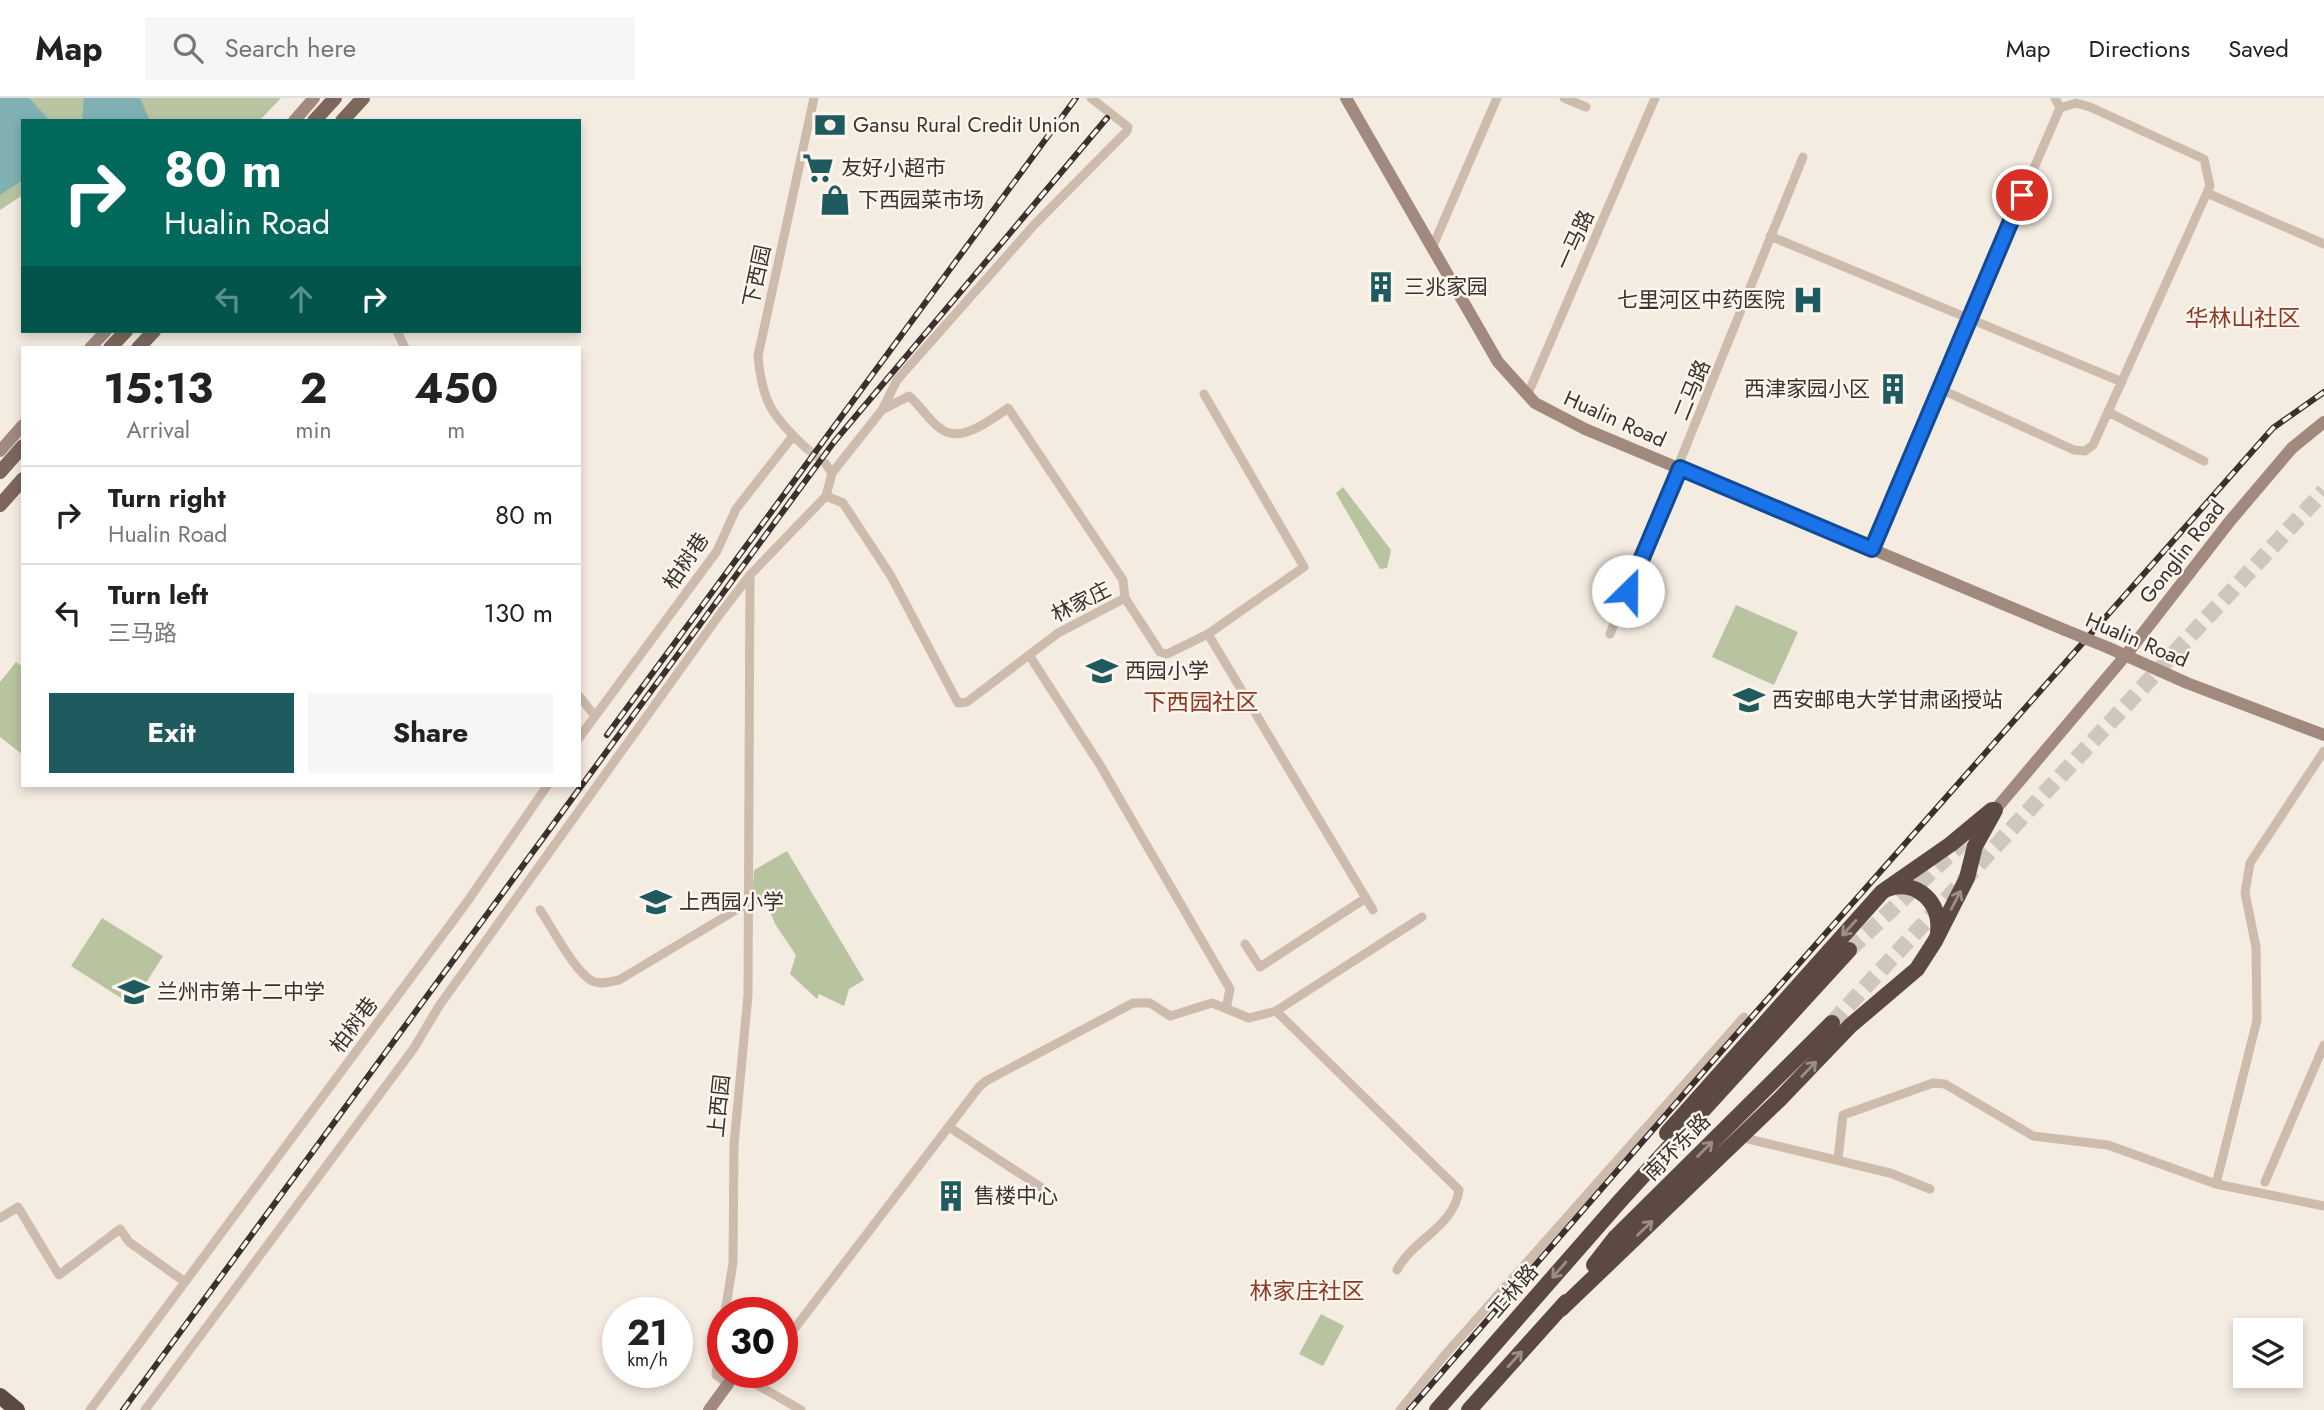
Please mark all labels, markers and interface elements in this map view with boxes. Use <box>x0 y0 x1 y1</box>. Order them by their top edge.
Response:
search box <box>145 17 635 80</box>
text: Map <box>35 25 103 72</box>
icon: search <box>169 29 207 67</box>
text: Search here <box>225 29 356 67</box>
text: Map <box>2006 31 2051 66</box>
text: Directions <box>2089 31 2190 66</box>
text: Saved <box>2228 31 2289 66</box>
bank icon: Gansu Rural Credit Union <box>813 108 847 142</box>
place label: Gansu Rural Credit Union <box>853 110 1080 140</box>
text: 80 m <box>164 135 282 205</box>
icon: right <box>49 147 140 238</box>
supermarket icon: 友好小超市 <box>801 151 835 185</box>
place label: 友好小超市 <box>841 153 946 183</box>
pin <box>1992 165 2052 225</box>
icon: arrive <box>2003 176 2041 214</box>
shop icon: 下西园菜市场 <box>818 183 852 217</box>
place label: 下西园菜市场 <box>858 185 984 215</box>
text: Hualin Road <box>164 200 330 246</box>
street label: 一马路 <box>1548 205 1602 275</box>
street label: 下西园 <box>736 242 778 310</box>
building icon: 三兆家园 <box>1364 270 1398 304</box>
place label: 三兆家园 <box>1404 272 1488 302</box>
icon: left <box>209 280 247 318</box>
icon: ahead <box>282 280 320 318</box>
icon: right <box>355 280 393 318</box>
hospital icon: 七里河区中药医院 <box>1791 283 1825 317</box>
place label: 七里河区中药医院 <box>1617 285 1785 315</box>
district label: 华林山社区 <box>2186 301 2301 335</box>
street label: 二马路 <box>1666 355 1718 425</box>
text: 15:13 <box>104 358 213 419</box>
text: 2 <box>300 358 327 419</box>
text: 450 <box>414 358 498 419</box>
building icon: 西津家园小区 <box>1876 372 1910 406</box>
place label: 西津家园小区 <box>1744 374 1870 404</box>
street label: Hualin Road <box>1559 383 1671 455</box>
text: Arrival <box>127 413 190 447</box>
text: min <box>296 413 332 447</box>
text: m <box>447 413 465 447</box>
text: Turn right <box>108 479 226 517</box>
street label: Gonglin Road <box>2132 494 2232 610</box>
icon: right <box>49 496 87 534</box>
text: 80 m <box>495 496 553 534</box>
text: Hualin Road <box>108 517 227 551</box>
street label: 柏树巷 <box>656 526 716 596</box>
position arrow <box>1591 554 1665 628</box>
street label: 林家庄 <box>1046 574 1116 630</box>
text: Turn left <box>108 576 208 614</box>
icon: left <box>49 594 87 632</box>
text: 130 m <box>483 594 553 632</box>
street label: Hualin Road <box>2081 605 2193 675</box>
text: 三马路 <box>108 616 177 650</box>
school or university icon: 西园小学 <box>1085 654 1119 688</box>
place label: 西园小学 <box>1125 656 1209 686</box>
school or university icon: 西安邮电大学甘肃函授站 <box>1732 683 1766 717</box>
district label: 下西园社区 <box>1144 685 1259 719</box>
place label: 西安邮电大学甘肃函授站 <box>1772 685 2003 715</box>
button: Exit <box>49 693 294 773</box>
button: Share <box>308 693 553 773</box>
school or university icon: 上西园小学 <box>639 885 673 919</box>
place label: 上西园小学 <box>679 887 784 917</box>
one-way arrow <box>1950 890 1964 911</box>
one-way arrow <box>1841 919 1857 937</box>
school or university icon: 兰州市第十二中学 <box>117 975 151 1009</box>
place label: 兰州市第十二中学 <box>157 977 325 1007</box>
street label: 柏树巷 <box>323 991 385 1059</box>
one-way arrow <box>1800 1061 1817 1078</box>
street label: 上西园 <box>701 1073 737 1139</box>
street label: 南环东路 <box>1637 1107 1717 1187</box>
one-way arrow <box>1696 1141 1713 1158</box>
building icon: 售楼中心 <box>934 1179 968 1213</box>
place label: 售楼中心 <box>974 1181 1058 1211</box>
one-way arrow <box>1637 1219 1654 1236</box>
street label: 工林路 <box>1481 1257 1545 1325</box>
one-way arrow <box>1551 1261 1567 1279</box>
district label: 林家庄社区 <box>1250 1274 1365 1308</box>
speed limit sign: 30 <box>707 1297 798 1388</box>
text: 21 <box>627 1308 668 1358</box>
map controls <box>2233 1318 2303 1388</box>
button: layers <box>2233 1318 2303 1388</box>
text: km/h <box>627 1347 668 1373</box>
one-way arrow <box>1506 1351 1523 1368</box>

